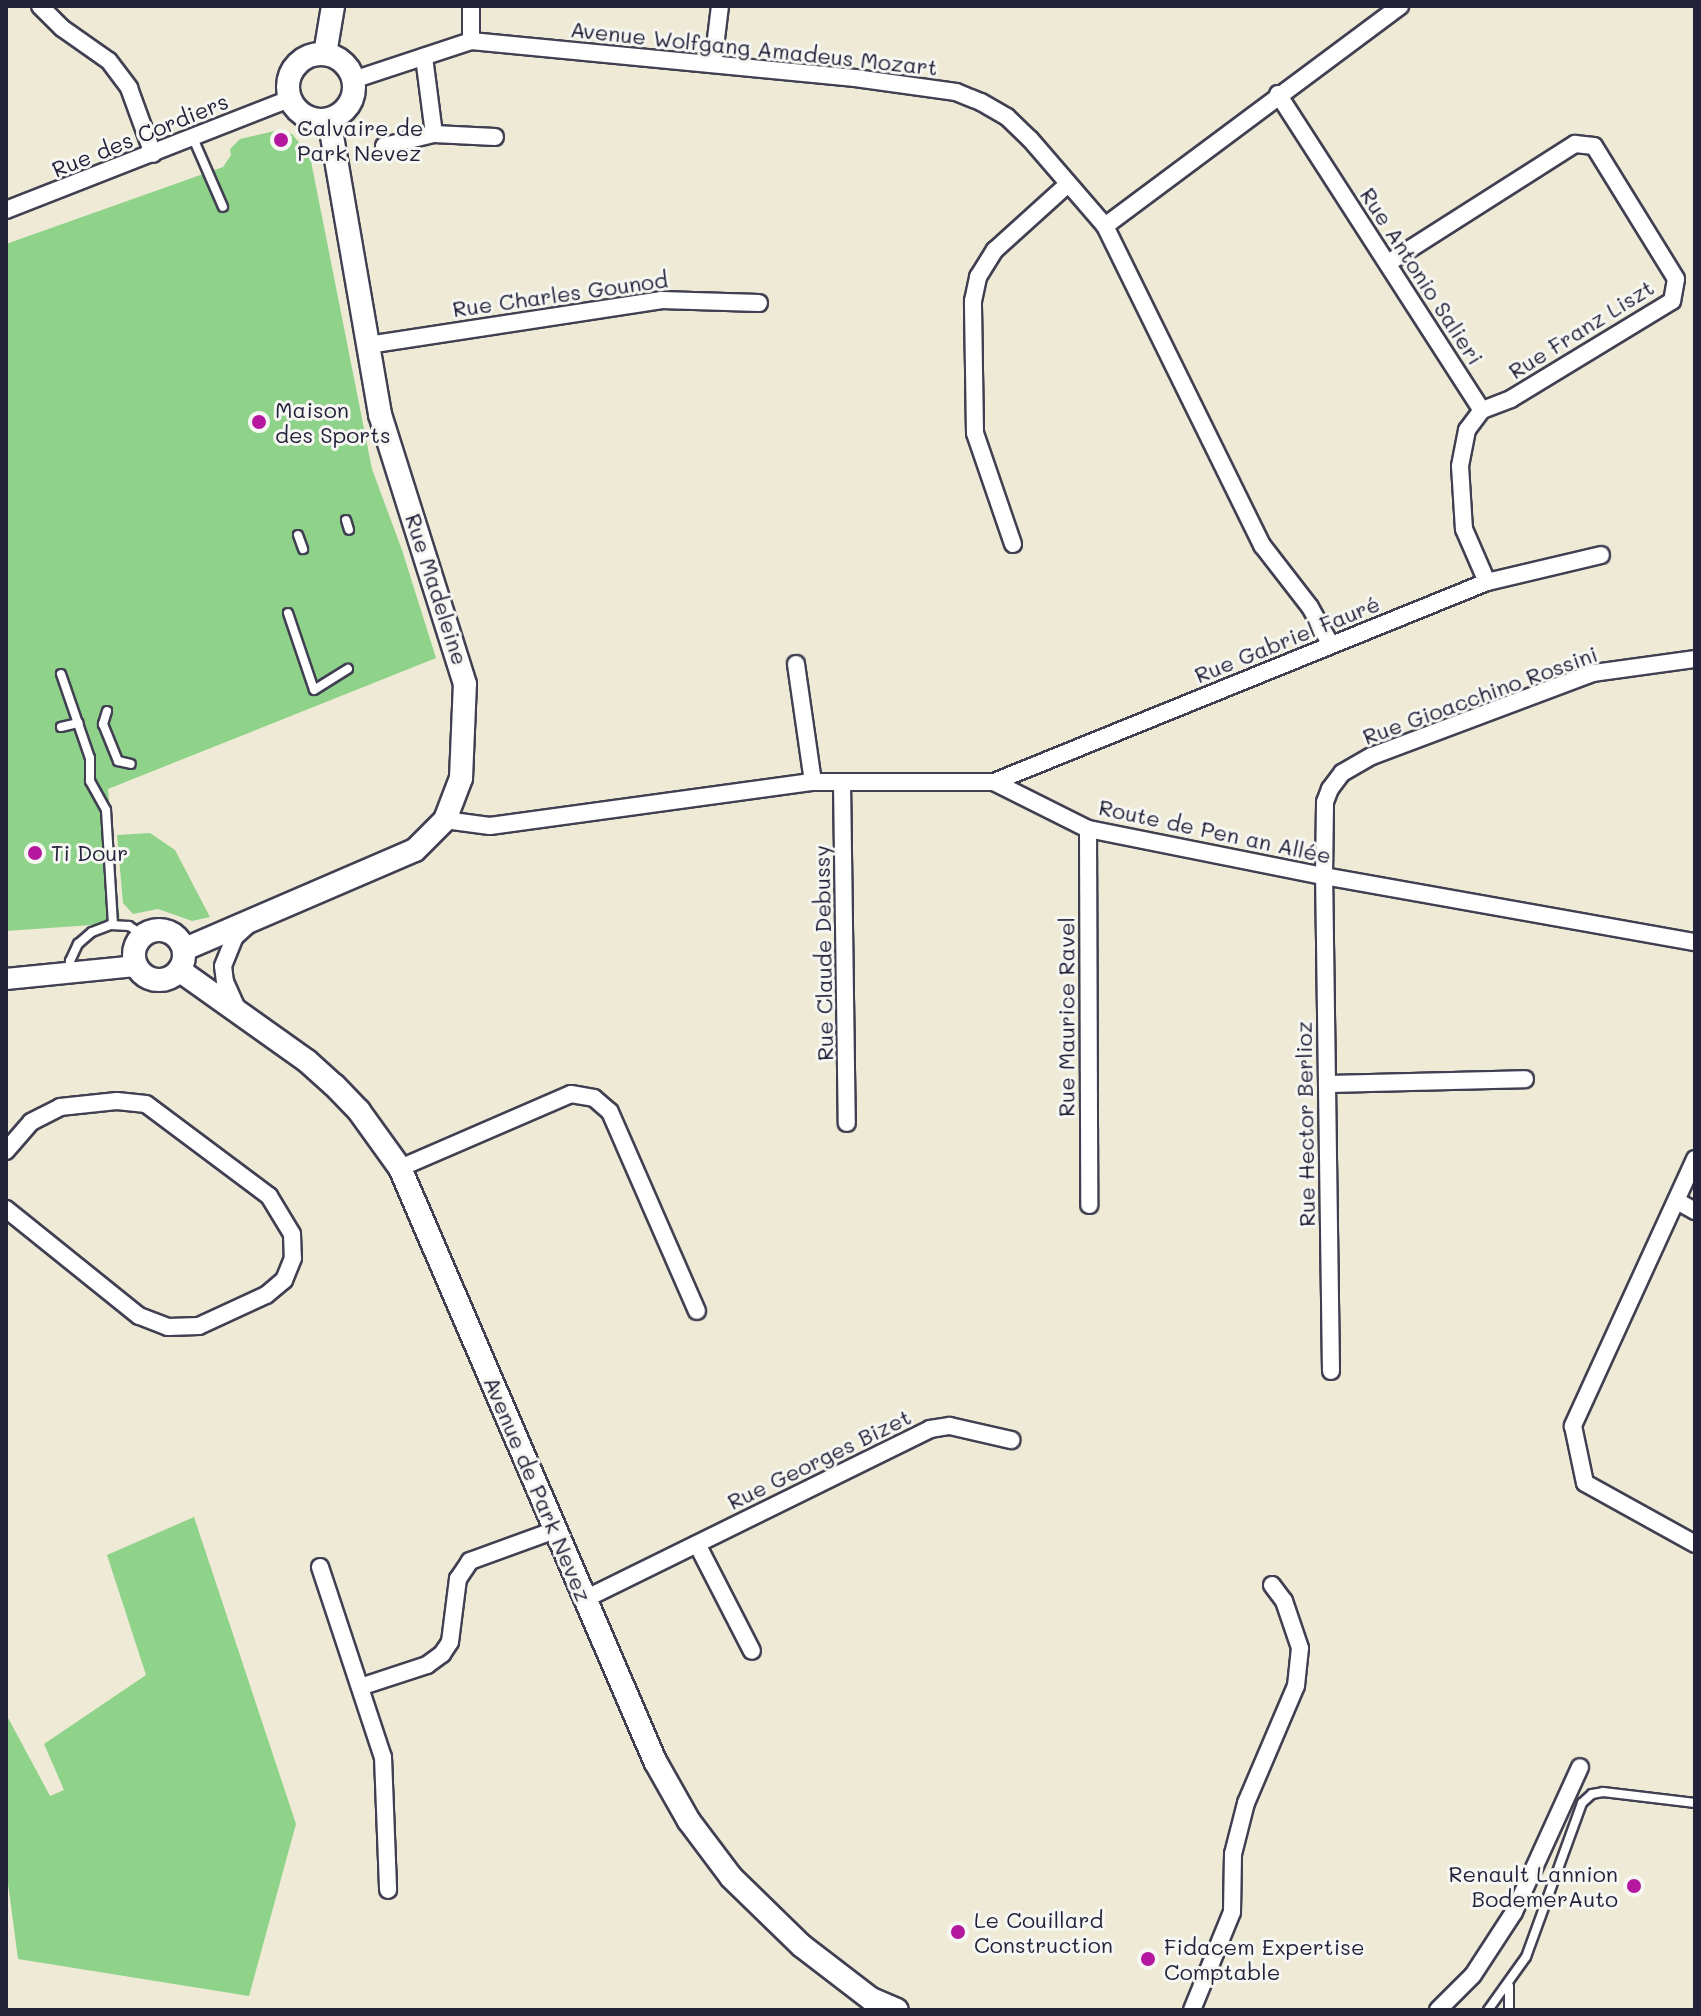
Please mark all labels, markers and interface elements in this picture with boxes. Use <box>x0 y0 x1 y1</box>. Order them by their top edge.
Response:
street label: Avenue Wolfgang Amadeus Mozart <box>569 16 939 80</box>
street label: Rue des Cordiers <box>48 88 232 182</box>
place label: Calvaire de Park Nevez <box>297 114 423 166</box>
marker: Calvaire de Park Nevez <box>272 131 290 149</box>
street label: Rue Antonio Salieri <box>1355 183 1489 369</box>
street label: Rue Charles Gounod <box>451 266 669 322</box>
street label: Rue Franz Liszt <box>1504 274 1658 384</box>
place label: Maison des Sports <box>275 396 391 448</box>
marker: Maison des Sports <box>250 413 268 431</box>
street label: Rue Madeleine <box>400 510 474 668</box>
street label: Rue Gabriel Fauré <box>1191 590 1383 688</box>
street label: Rue Gioacchino Rossini <box>1359 640 1601 750</box>
street label: Route de Pen an Allée <box>1096 793 1334 869</box>
place label: Ti Dour <box>51 840 128 866</box>
marker: Ti Dour <box>26 844 44 862</box>
street label: Rue Claude Debussy <box>808 845 838 1061</box>
street label: Rue Maurice Ravel <box>1053 917 1079 1117</box>
street label: Rue Hector Berlioz <box>1290 1021 1320 1227</box>
street label: Avenue de Park Nevez <box>479 1372 597 1606</box>
street label: Rue Georges Bizet <box>723 1403 915 1515</box>
place label: Renault Lannion BodemerAuto <box>1448 1860 1618 1912</box>
marker: Renault Lannion BodemerAuto <box>1625 1877 1643 1895</box>
place label: Le Couillard Construction <box>974 1906 1113 1958</box>
marker: Le Couillard Construction <box>949 1923 967 1941</box>
place label: Fidacem Expertise Comptable <box>1164 1933 1365 1984</box>
marker: Fidacem Expertise Comptable <box>1139 1950 1157 1968</box>

